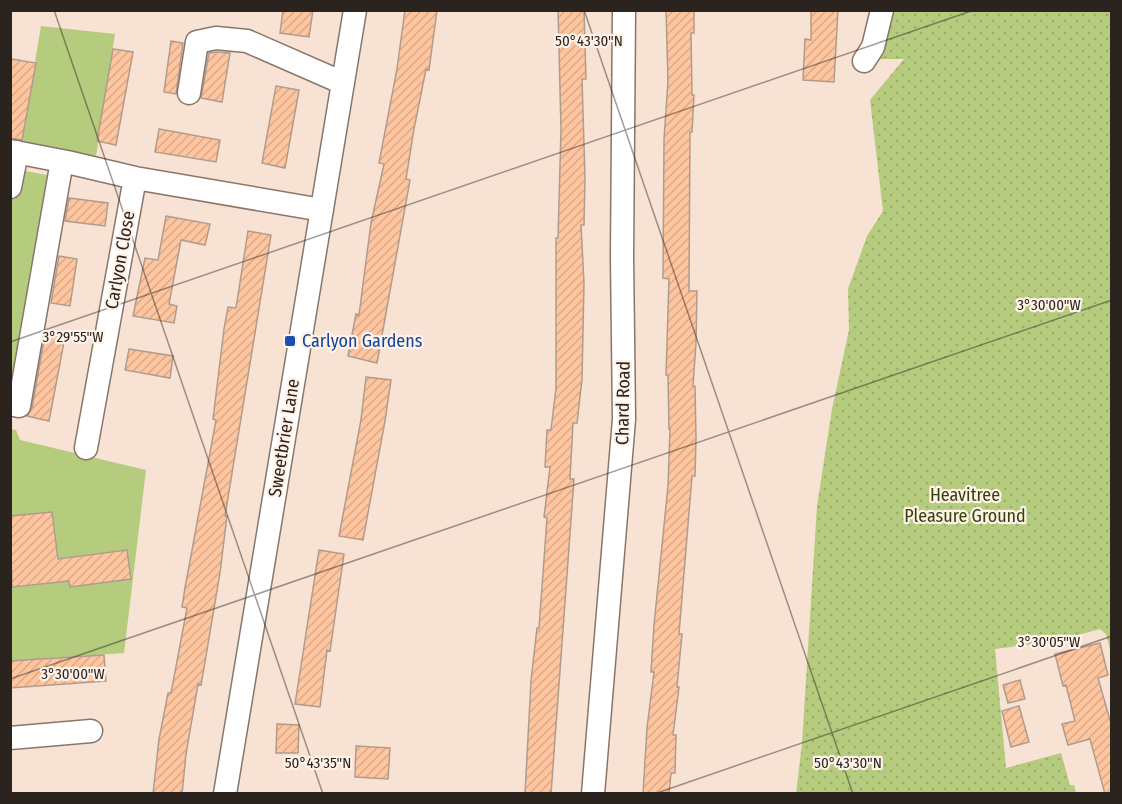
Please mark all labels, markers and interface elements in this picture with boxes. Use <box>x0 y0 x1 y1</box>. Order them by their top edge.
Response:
text: 50°43'30"N <box>555 32 623 50</box>
street label: Carlyon Close <box>101 209 139 311</box>
text: 3°30'00"W <box>1017 296 1081 314</box>
text: 3°29'55"W <box>43 328 103 346</box>
place label: Carlyon Gardens <box>302 330 423 352</box>
marker: Carlyon Gardens <box>283 334 297 348</box>
street label: Chard Road <box>611 361 635 445</box>
street label: Sweetbrier Lane <box>264 377 304 499</box>
park label: Heavitree Pleasure Ground <box>904 484 1026 527</box>
text: 3°30'05"W <box>1018 633 1080 651</box>
text: 3°30'00"W <box>41 665 105 683</box>
text: 50°43'35"N <box>285 754 351 772</box>
text: 50°43'30"N <box>814 754 882 772</box>

